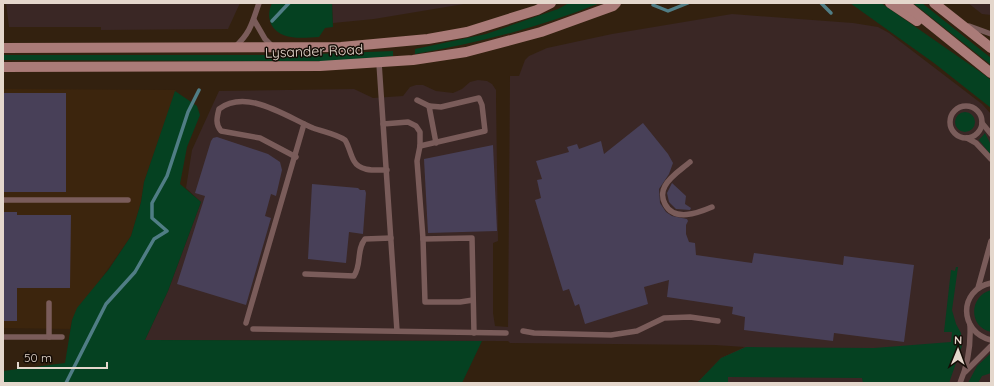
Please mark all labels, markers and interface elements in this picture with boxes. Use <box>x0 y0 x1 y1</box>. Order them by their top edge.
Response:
street label: Lysander Road <box>264 40 364 62</box>
north arrow <box>938 330 978 370</box>
text: N <box>954 333 962 347</box>
scale bar <box>18 344 107 370</box>
text: 50 m <box>24 350 52 365</box>

